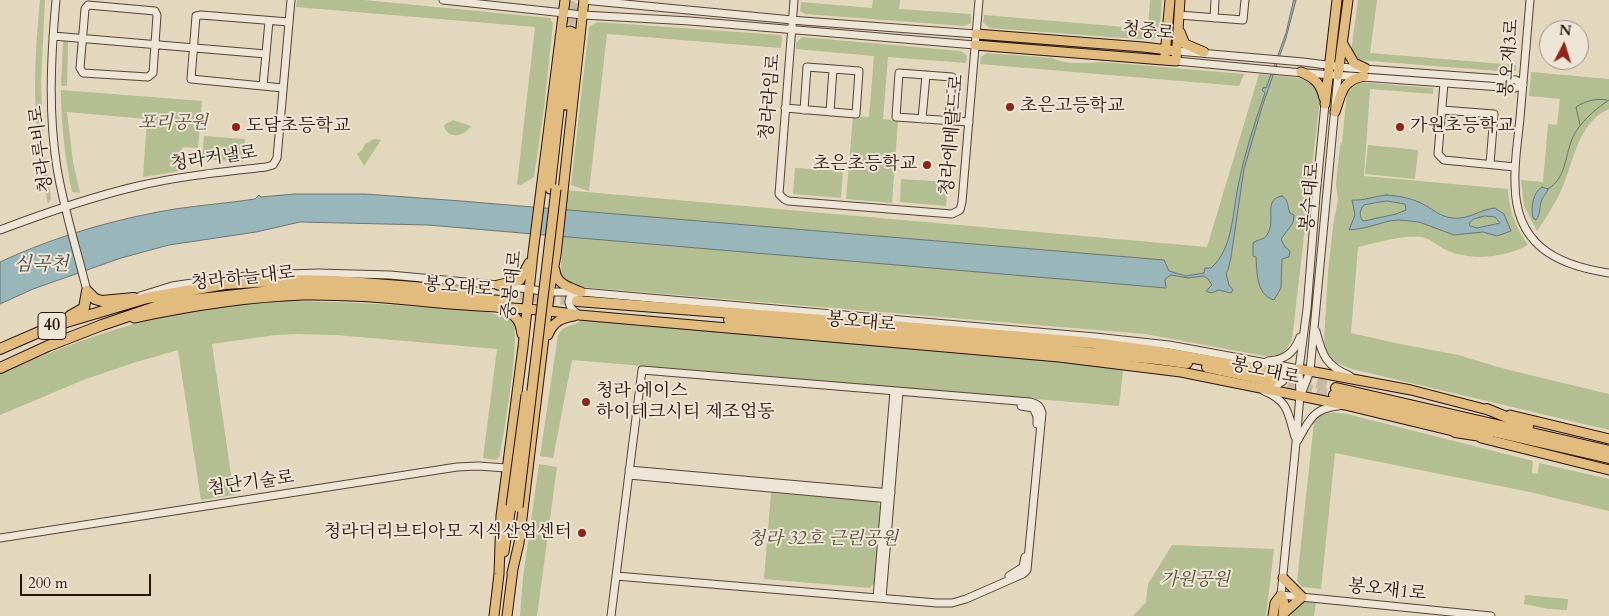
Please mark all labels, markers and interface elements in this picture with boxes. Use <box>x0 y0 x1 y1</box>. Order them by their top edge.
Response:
street label: 봉오재3로 <box>1496 18 1524 98</box>
street label: 청중로 <box>1121 19 1175 45</box>
north arrow <box>1539 20 1589 70</box>
text: N <box>1558 21 1572 41</box>
street label: 청라라임로 <box>756 53 786 141</box>
street label: 청라에메랄드로 <box>937 73 969 197</box>
place label: 초은고등학교 <box>1020 96 1124 118</box>
marker: 초은고등학교 <box>1004 101 1016 113</box>
street label: 청라루비로 <box>26 105 58 193</box>
park label: 포리공원 <box>138 113 208 135</box>
place label: 도담초등학교 <box>246 116 350 138</box>
place label: 가원초등학교 <box>1410 116 1514 138</box>
marker: 도담초등학교 <box>230 121 242 133</box>
marker: 가원초등학교 <box>1394 121 1406 133</box>
street label: 청라커낼로 <box>169 142 259 176</box>
place label: 초은초등학교 <box>813 154 917 176</box>
marker: 초은초등학교 <box>921 159 933 171</box>
street label: 봉수대로 <box>1297 161 1325 233</box>
street label: 중봉대로 <box>499 249 527 321</box>
water label: 심곡천 <box>13 255 69 277</box>
street label: 청라하늘대로 <box>190 263 296 295</box>
street label: 봉오대로 <box>422 274 494 302</box>
street label: 봉오대로 <box>825 309 897 337</box>
road number: 40 <box>38 312 66 340</box>
street label: 봉오대로 <box>1229 354 1301 390</box>
place label: 청라 에이스 하이테크시티 제조업동 <box>596 381 775 424</box>
marker: 청라 에이스 하이테크시티 제조업동 <box>580 396 592 408</box>
street label: 첨단기술로 <box>206 467 296 501</box>
place label: 청라더리브티아모 지식산업센터 <box>324 522 572 544</box>
marker: 청라더리브티아모 지식산업센터 <box>576 527 588 539</box>
park label: 청라 32호 근린공원 <box>748 529 898 551</box>
scale bar <box>22 564 154 596</box>
park label: 가원공원 <box>1160 570 1230 592</box>
text: 200 m <box>28 573 68 593</box>
street label: 봉오재1로 <box>1347 576 1427 606</box>

